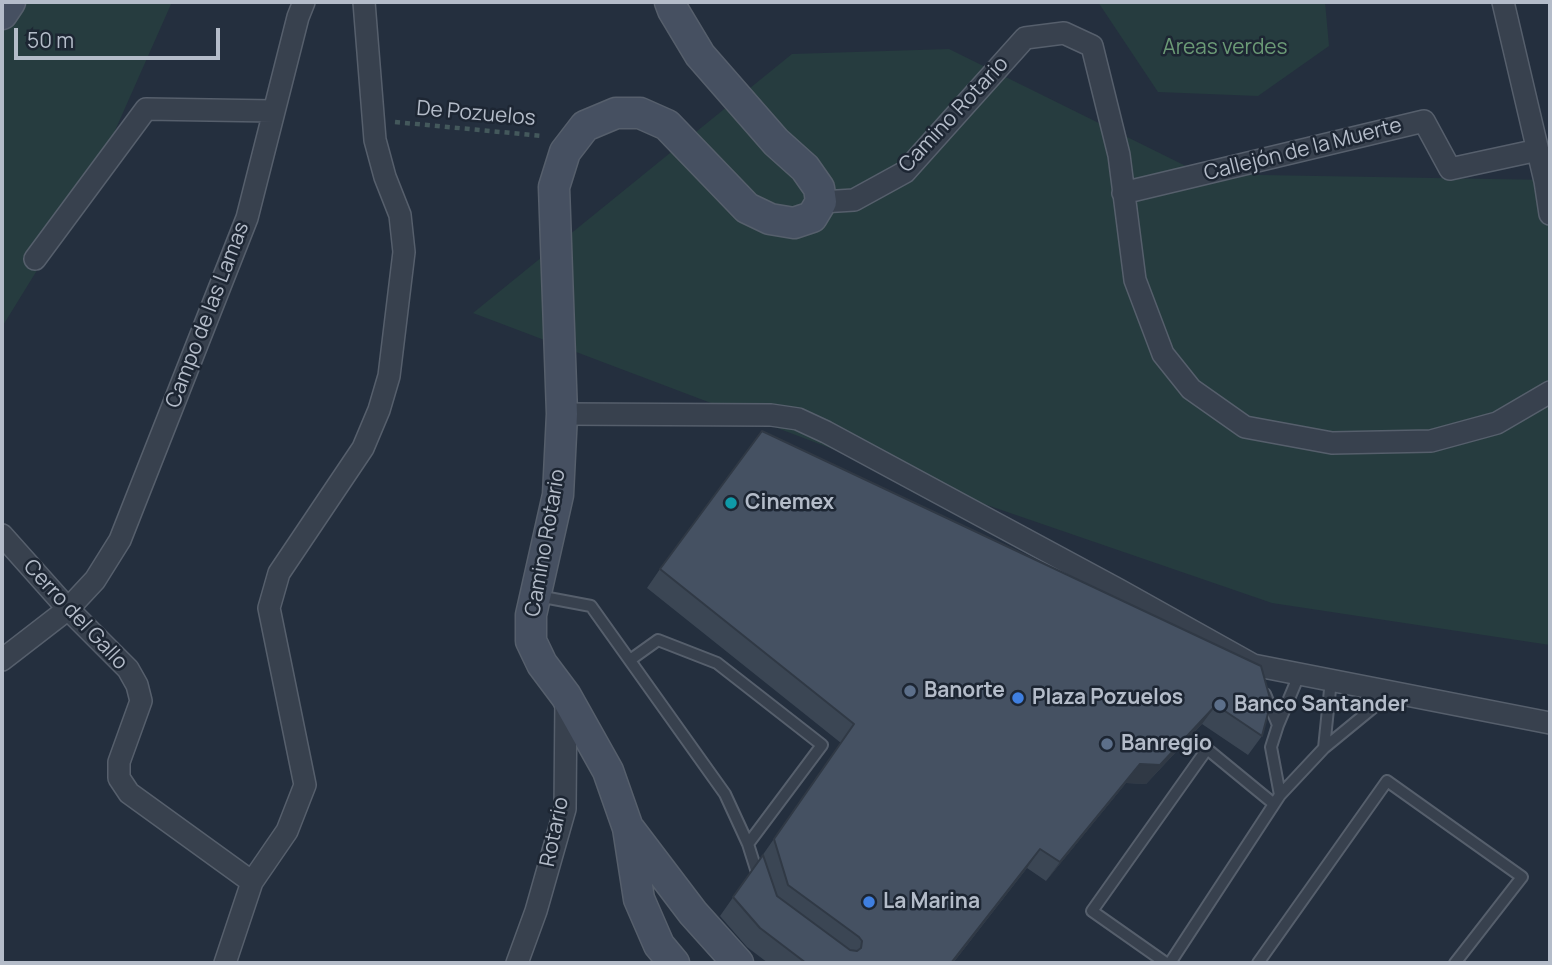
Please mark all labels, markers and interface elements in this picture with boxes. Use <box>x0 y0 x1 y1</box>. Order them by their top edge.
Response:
scale bar <box>18 14 224 58</box>
text: 50 m <box>27 26 74 54</box>
park label: Areas verdes <box>1162 35 1288 61</box>
street label: Camino Rotario <box>894 52 1014 178</box>
street label: De Pozuelos <box>415 96 537 132</box>
street label: Callejón de la Muerte <box>1201 113 1405 187</box>
street label: Campo de las Lamas <box>161 218 255 412</box>
street label: Camino Rotario <box>521 467 571 619</box>
place label: Cinemex <box>745 490 834 516</box>
marker: Cinemex <box>723 495 739 511</box>
street label: Cerro del Gallo <box>18 555 132 675</box>
place label: Banorte <box>924 678 1005 704</box>
marker: Banorte <box>902 683 918 699</box>
place label: Plaza Pozuelos <box>1032 685 1183 711</box>
marker: Plaza Pozuelos <box>1010 690 1026 706</box>
place label: Banco Santander <box>1234 692 1408 718</box>
marker: Banco Santander <box>1212 697 1228 713</box>
place label: Banregio <box>1121 731 1212 757</box>
marker: Banregio <box>1099 736 1115 752</box>
street label: Rotario <box>535 795 575 869</box>
place label: La Marina <box>883 889 980 915</box>
marker: La Marina <box>861 894 877 910</box>

